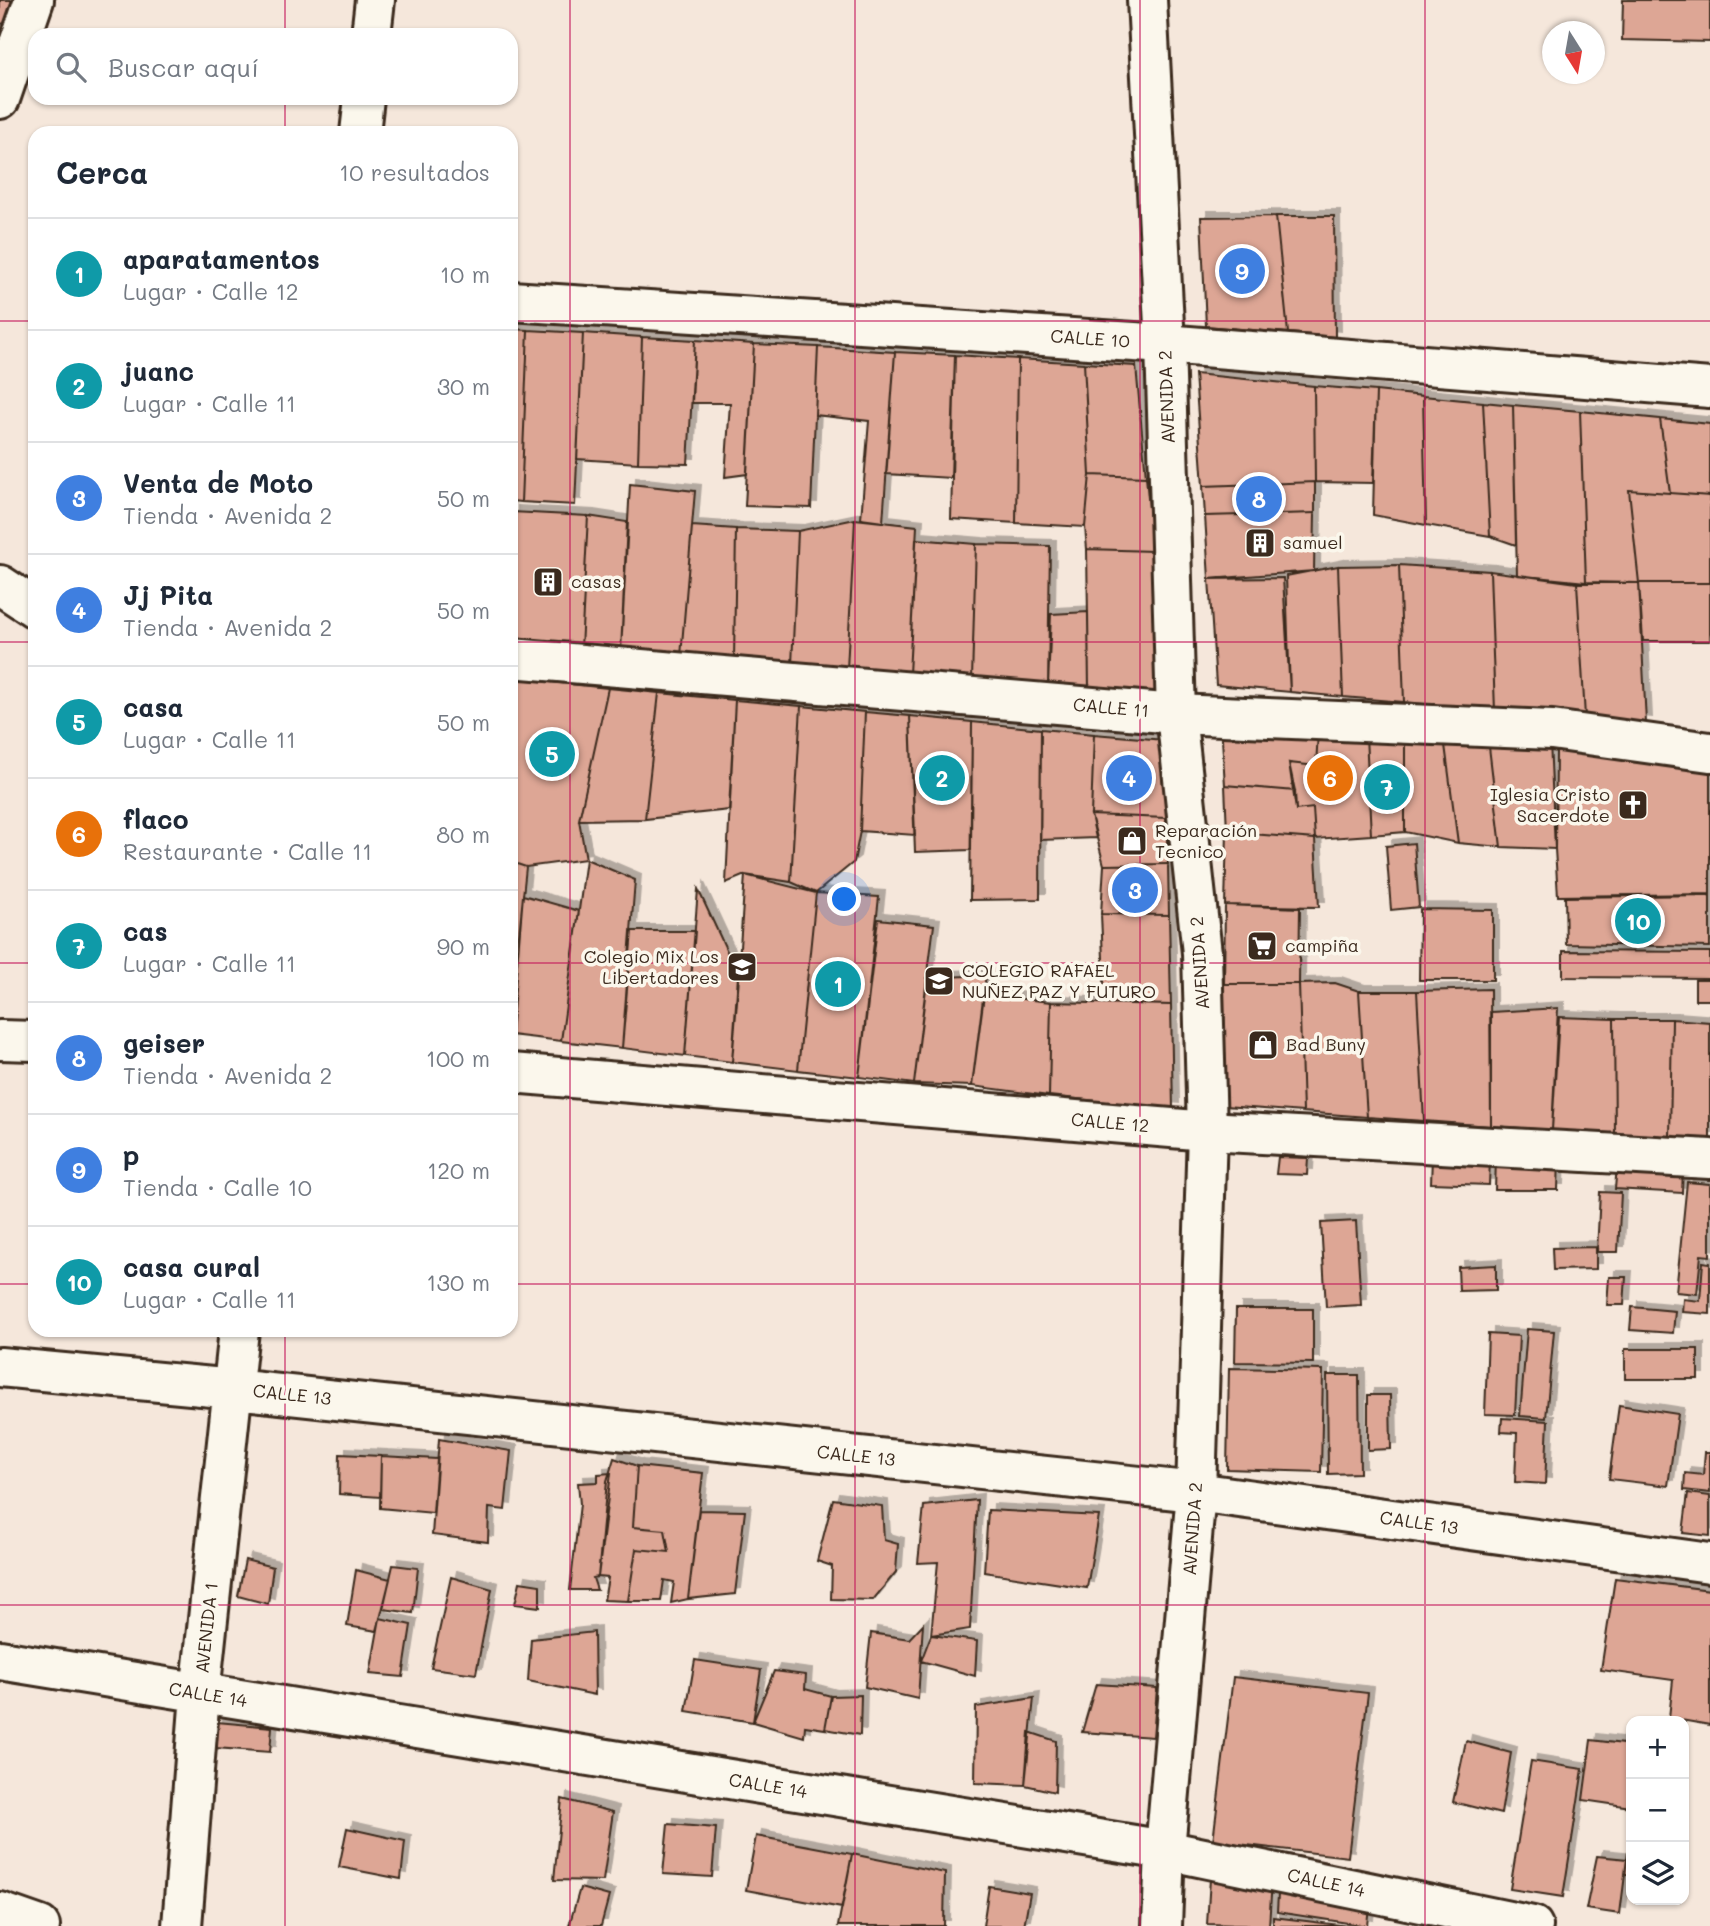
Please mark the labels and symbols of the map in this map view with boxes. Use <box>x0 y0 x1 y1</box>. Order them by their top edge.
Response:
north arrow <box>1542 21 1605 84</box>
pin: 9 <box>1219 245 1265 297</box>
street label: CALLE 10 <box>1050 323 1131 353</box>
street label: AVENIDA 2 <box>1152 350 1180 444</box>
pin: 8 <box>1236 473 1282 525</box>
building icon: samuel <box>1243 526 1277 560</box>
place label: samuel <box>1283 530 1343 554</box>
building icon: casas <box>531 565 565 599</box>
place label: casas <box>571 569 622 593</box>
street label: CALLE 11 <box>1072 692 1150 722</box>
pin: 5 <box>529 728 575 780</box>
pin: 2 <box>919 752 965 804</box>
pin: 4 <box>1106 752 1152 804</box>
pin: 6 <box>1307 752 1353 804</box>
pin: 7 <box>1364 761 1410 813</box>
place label: Iglesia Cristo Sacerdote <box>1490 782 1610 827</box>
church icon: Iglesia Cristo Sacerdote <box>1616 788 1650 822</box>
place label: Reparación Tecnico <box>1155 818 1257 863</box>
shop icon: Reparación Tecnico <box>1115 824 1149 858</box>
pin: 3 <box>1112 864 1158 916</box>
your location <box>827 882 861 916</box>
pin: 10 <box>1615 895 1661 947</box>
street label: AVENIDA 2 <box>1184 916 1214 1011</box>
supermarket icon: campiña <box>1245 929 1279 963</box>
place label: campiña <box>1285 933 1359 957</box>
place label: Colegio Mix Los Libertadores <box>584 944 719 989</box>
school or university icon: Colegio Mix Los Libertadores <box>725 950 759 984</box>
pin: 1 <box>815 958 861 1010</box>
place label: COLEGIO RAFAEL NUÑEZ PAZ Y FUTURO <box>962 958 1156 1003</box>
school or university icon: COLEGIO RAFAEL NUÑEZ PAZ Y FUTURO <box>922 964 956 998</box>
shop icon: Bad Buny <box>1246 1028 1280 1062</box>
place label: Bad Buny <box>1286 1032 1366 1056</box>
street label: CALLE 12 <box>1070 1107 1150 1137</box>
street label: CALLE 13 <box>252 1378 333 1410</box>
street label: CALLE 13 <box>816 1439 897 1471</box>
street label: AVENIDA 2 <box>1177 1481 1207 1576</box>
street label: CALLE 13 <box>1378 1505 1460 1539</box>
street label: AVENIDA 1 <box>189 1581 223 1675</box>
street label: CALLE 14 <box>167 1676 249 1712</box>
street label: CALLE 14 <box>727 1767 809 1803</box>
street label: CALLE 14 <box>1285 1862 1368 1902</box>

